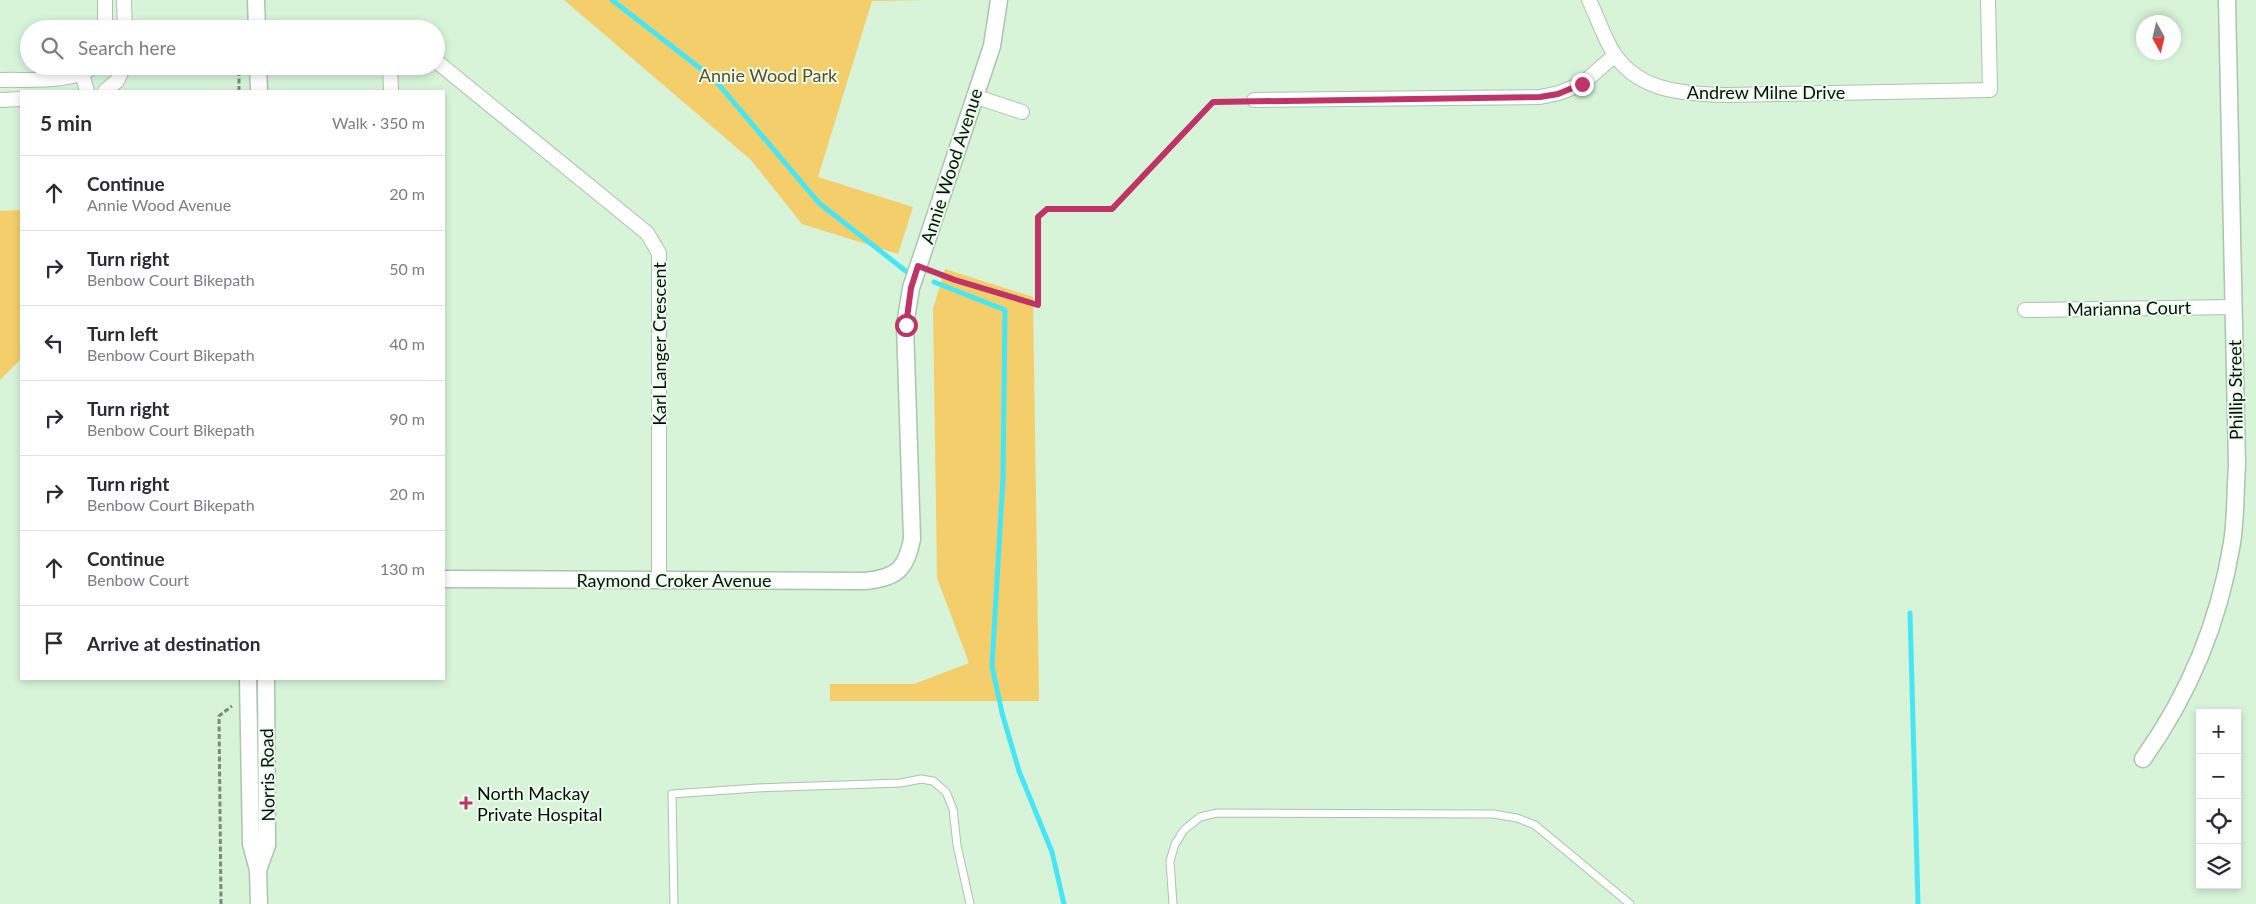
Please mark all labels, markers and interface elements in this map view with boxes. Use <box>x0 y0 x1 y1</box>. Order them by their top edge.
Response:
north arrow <box>2136 15 2181 60</box>
search box <box>20 20 445 75</box>
icon: search <box>38 34 66 62</box>
text: Search here <box>78 36 176 59</box>
park label: Annie Wood Park <box>699 64 838 86</box>
route end <box>1571 73 1594 96</box>
street label: Andrew Milne Drive <box>1687 81 1845 103</box>
street label: Annie Wood Avenue <box>915 85 987 247</box>
text: 5 min <box>40 110 92 135</box>
text: Walk · 350 m <box>332 113 425 132</box>
text: Continue <box>87 172 165 195</box>
icon: ahead <box>40 179 68 207</box>
text: 20 m <box>389 184 425 203</box>
text: Annie Wood Avenue <box>87 195 231 214</box>
text: Turn right <box>87 247 169 270</box>
icon: right <box>40 254 68 282</box>
text: 50 m <box>389 259 425 278</box>
street label: Karl Langer Crescent <box>648 262 670 426</box>
text: Benbow Court Bikepath <box>87 270 255 289</box>
street label: Marianna Court <box>2067 296 2192 320</box>
route start <box>895 314 918 337</box>
text: Turn left <box>87 322 158 345</box>
icon: left <box>40 329 68 357</box>
text: 40 m <box>389 334 425 353</box>
street label: Phillip Street <box>2223 339 2247 440</box>
text: Benbow Court Bikepath <box>87 345 255 364</box>
text: Turn right <box>87 397 169 420</box>
icon: right <box>40 404 68 432</box>
text: 90 m <box>389 409 425 428</box>
text: Benbow Court Bikepath <box>87 420 255 439</box>
text: Turn right <box>87 472 169 495</box>
icon: right <box>40 479 68 507</box>
text: 20 m <box>389 484 425 503</box>
text: Benbow Court Bikepath <box>87 495 255 514</box>
text: Continue <box>87 547 165 570</box>
icon: ahead <box>40 554 68 582</box>
text: 130 m <box>380 559 425 578</box>
street label: Raymond Croker Avenue <box>576 569 772 591</box>
text: Benbow Court <box>87 570 189 589</box>
icon: arrive <box>40 629 68 657</box>
text: Arrive at destination <box>87 632 260 655</box>
map controls <box>2196 709 2241 889</box>
button: + <box>2196 709 2241 754</box>
street label: Norris Road <box>255 728 279 822</box>
button: − <box>2196 754 2241 799</box>
place label: North Mackay Private Hospital <box>477 782 602 825</box>
marker: North Mackay Private Hospital <box>459 796 473 810</box>
button: locate <box>2196 799 2241 844</box>
button: layers <box>2196 844 2241 889</box>

